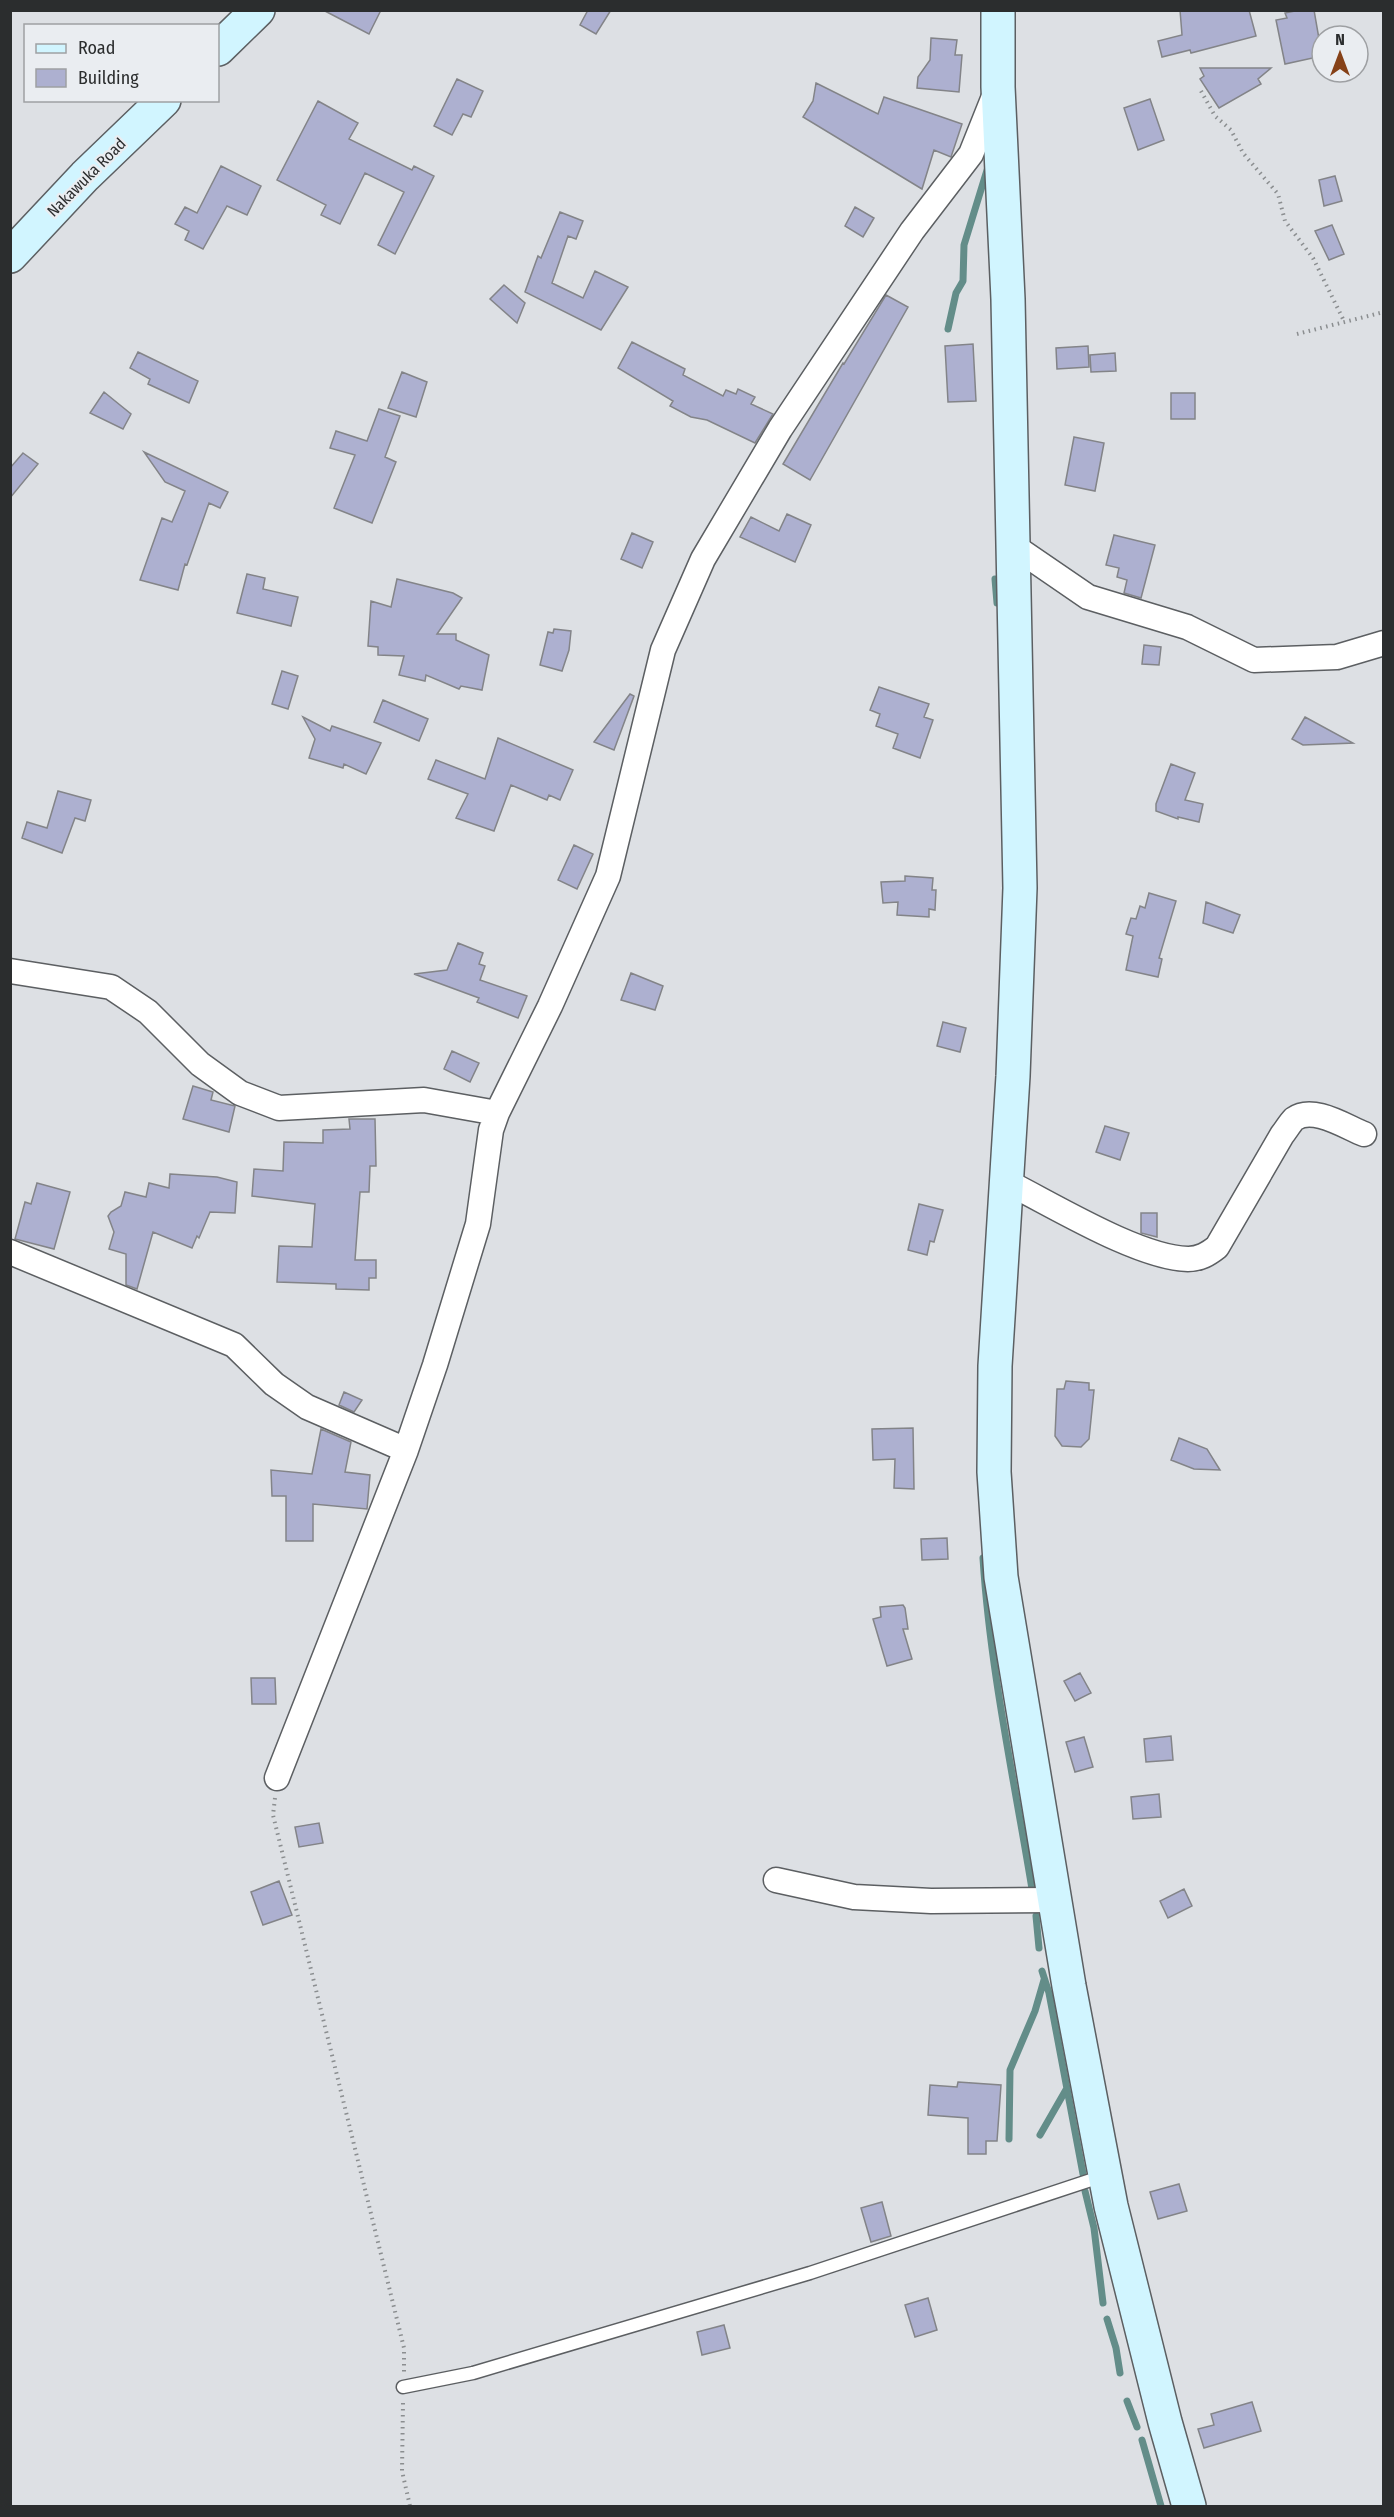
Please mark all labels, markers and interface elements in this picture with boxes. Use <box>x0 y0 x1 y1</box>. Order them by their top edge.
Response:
legend <box>24 24 219 102</box>
north arrow <box>1310 24 1370 84</box>
text: N <box>1335 30 1345 49</box>
text: Road <box>78 37 115 59</box>
text: Building <box>78 67 139 89</box>
street label: Nakawuka Road <box>43 134 130 221</box>

